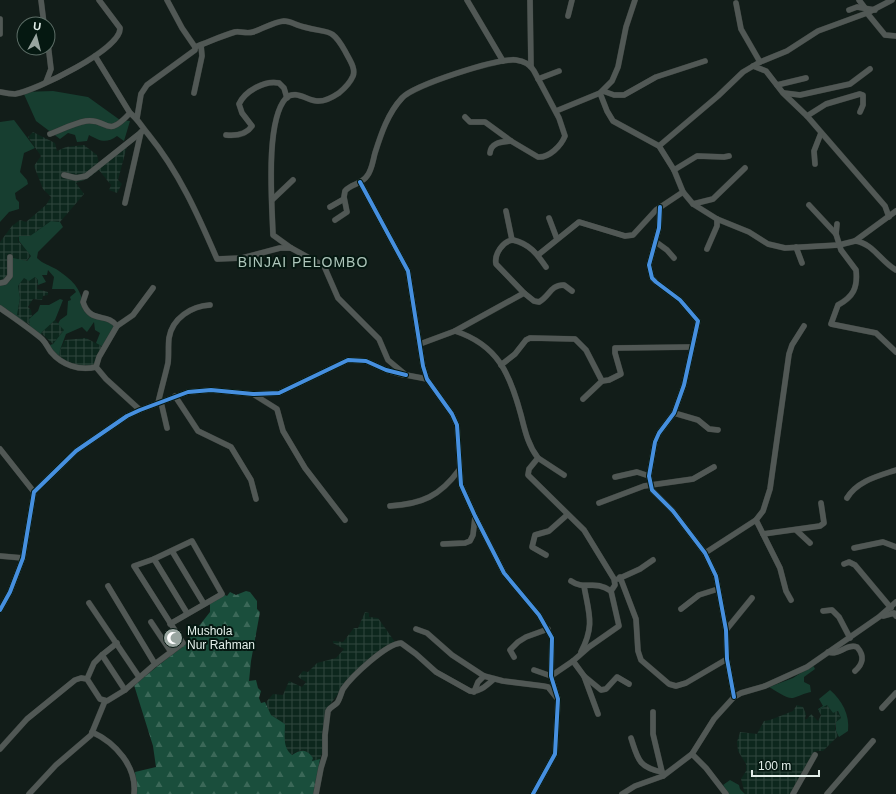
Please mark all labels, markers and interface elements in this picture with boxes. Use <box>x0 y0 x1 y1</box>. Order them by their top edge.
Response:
north arrow <box>16 16 56 56</box>
text: U <box>33 20 42 33</box>
district label: BINJAI PELOMBO <box>238 254 368 270</box>
place label: Mushola Nur Rahman <box>187 624 255 652</box>
mosque icon: Mushola Nur Rahman <box>162 627 184 649</box>
scale bar <box>752 752 819 778</box>
text: 100 m <box>758 759 791 773</box>

